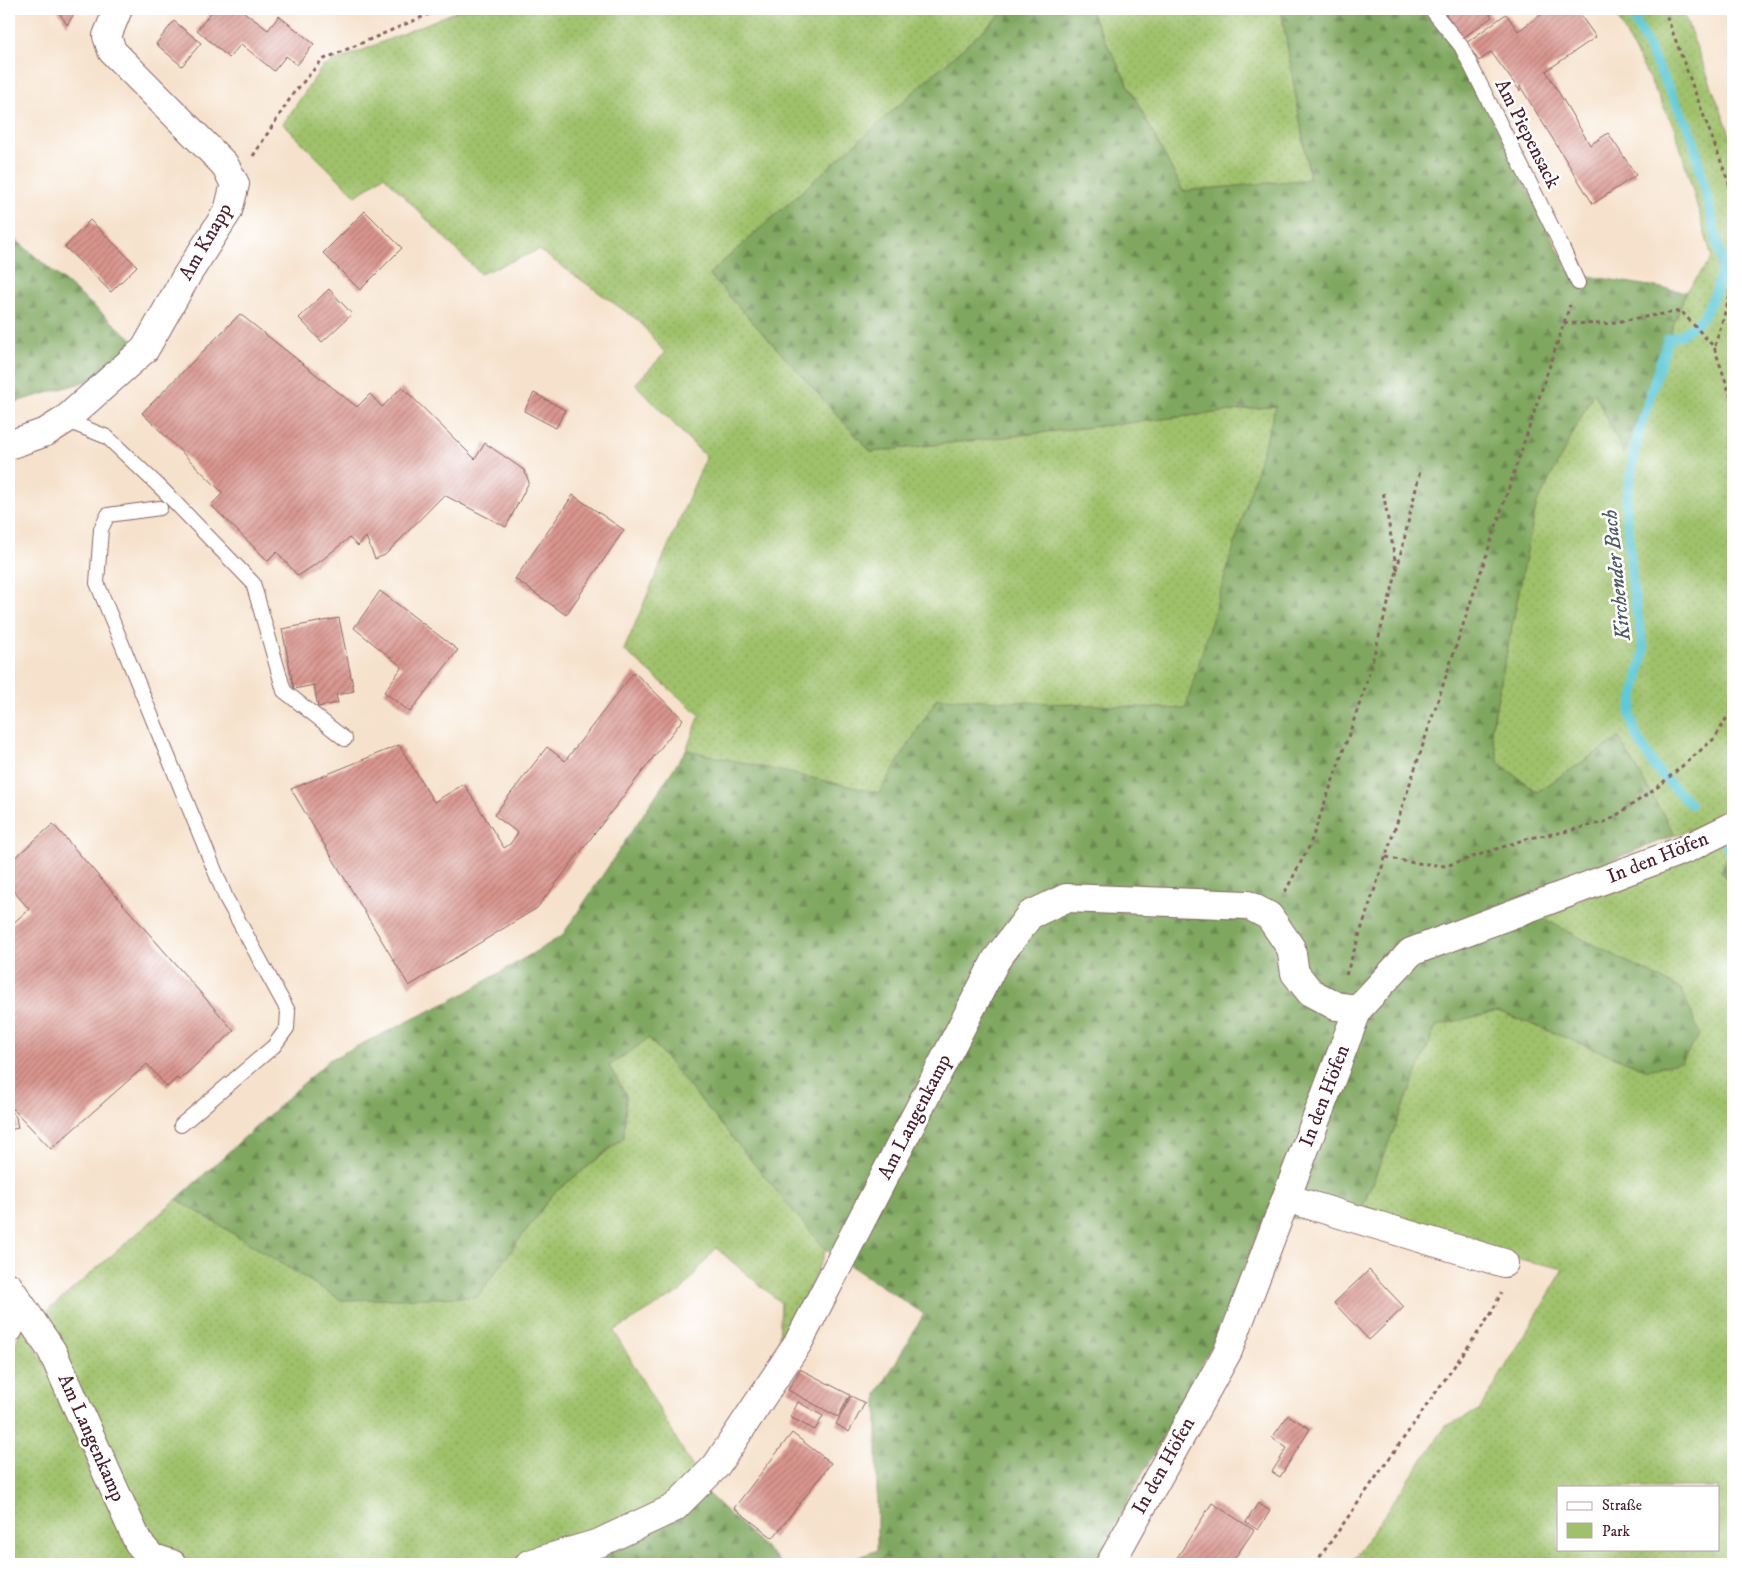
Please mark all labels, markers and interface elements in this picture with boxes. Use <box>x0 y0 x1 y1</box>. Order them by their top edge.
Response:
street label: Am Piepensack <box>1489 75 1565 193</box>
street label: Am Knapp <box>174 199 238 285</box>
water label: Kirchender Bach <box>1597 508 1637 643</box>
street label: In den Höfen <box>1604 826 1713 890</box>
street label: In den Höfen <box>1294 1041 1356 1151</box>
street label: Am Langenkamp <box>873 1050 957 1184</box>
street label: Am Langenkamp <box>52 1370 130 1506</box>
street label: In den Höfen <box>1127 1413 1201 1519</box>
legend <box>1557 1486 1720 1550</box>
text: Straße <box>1602 1496 1642 1515</box>
text: Park <box>1602 1522 1631 1541</box>

